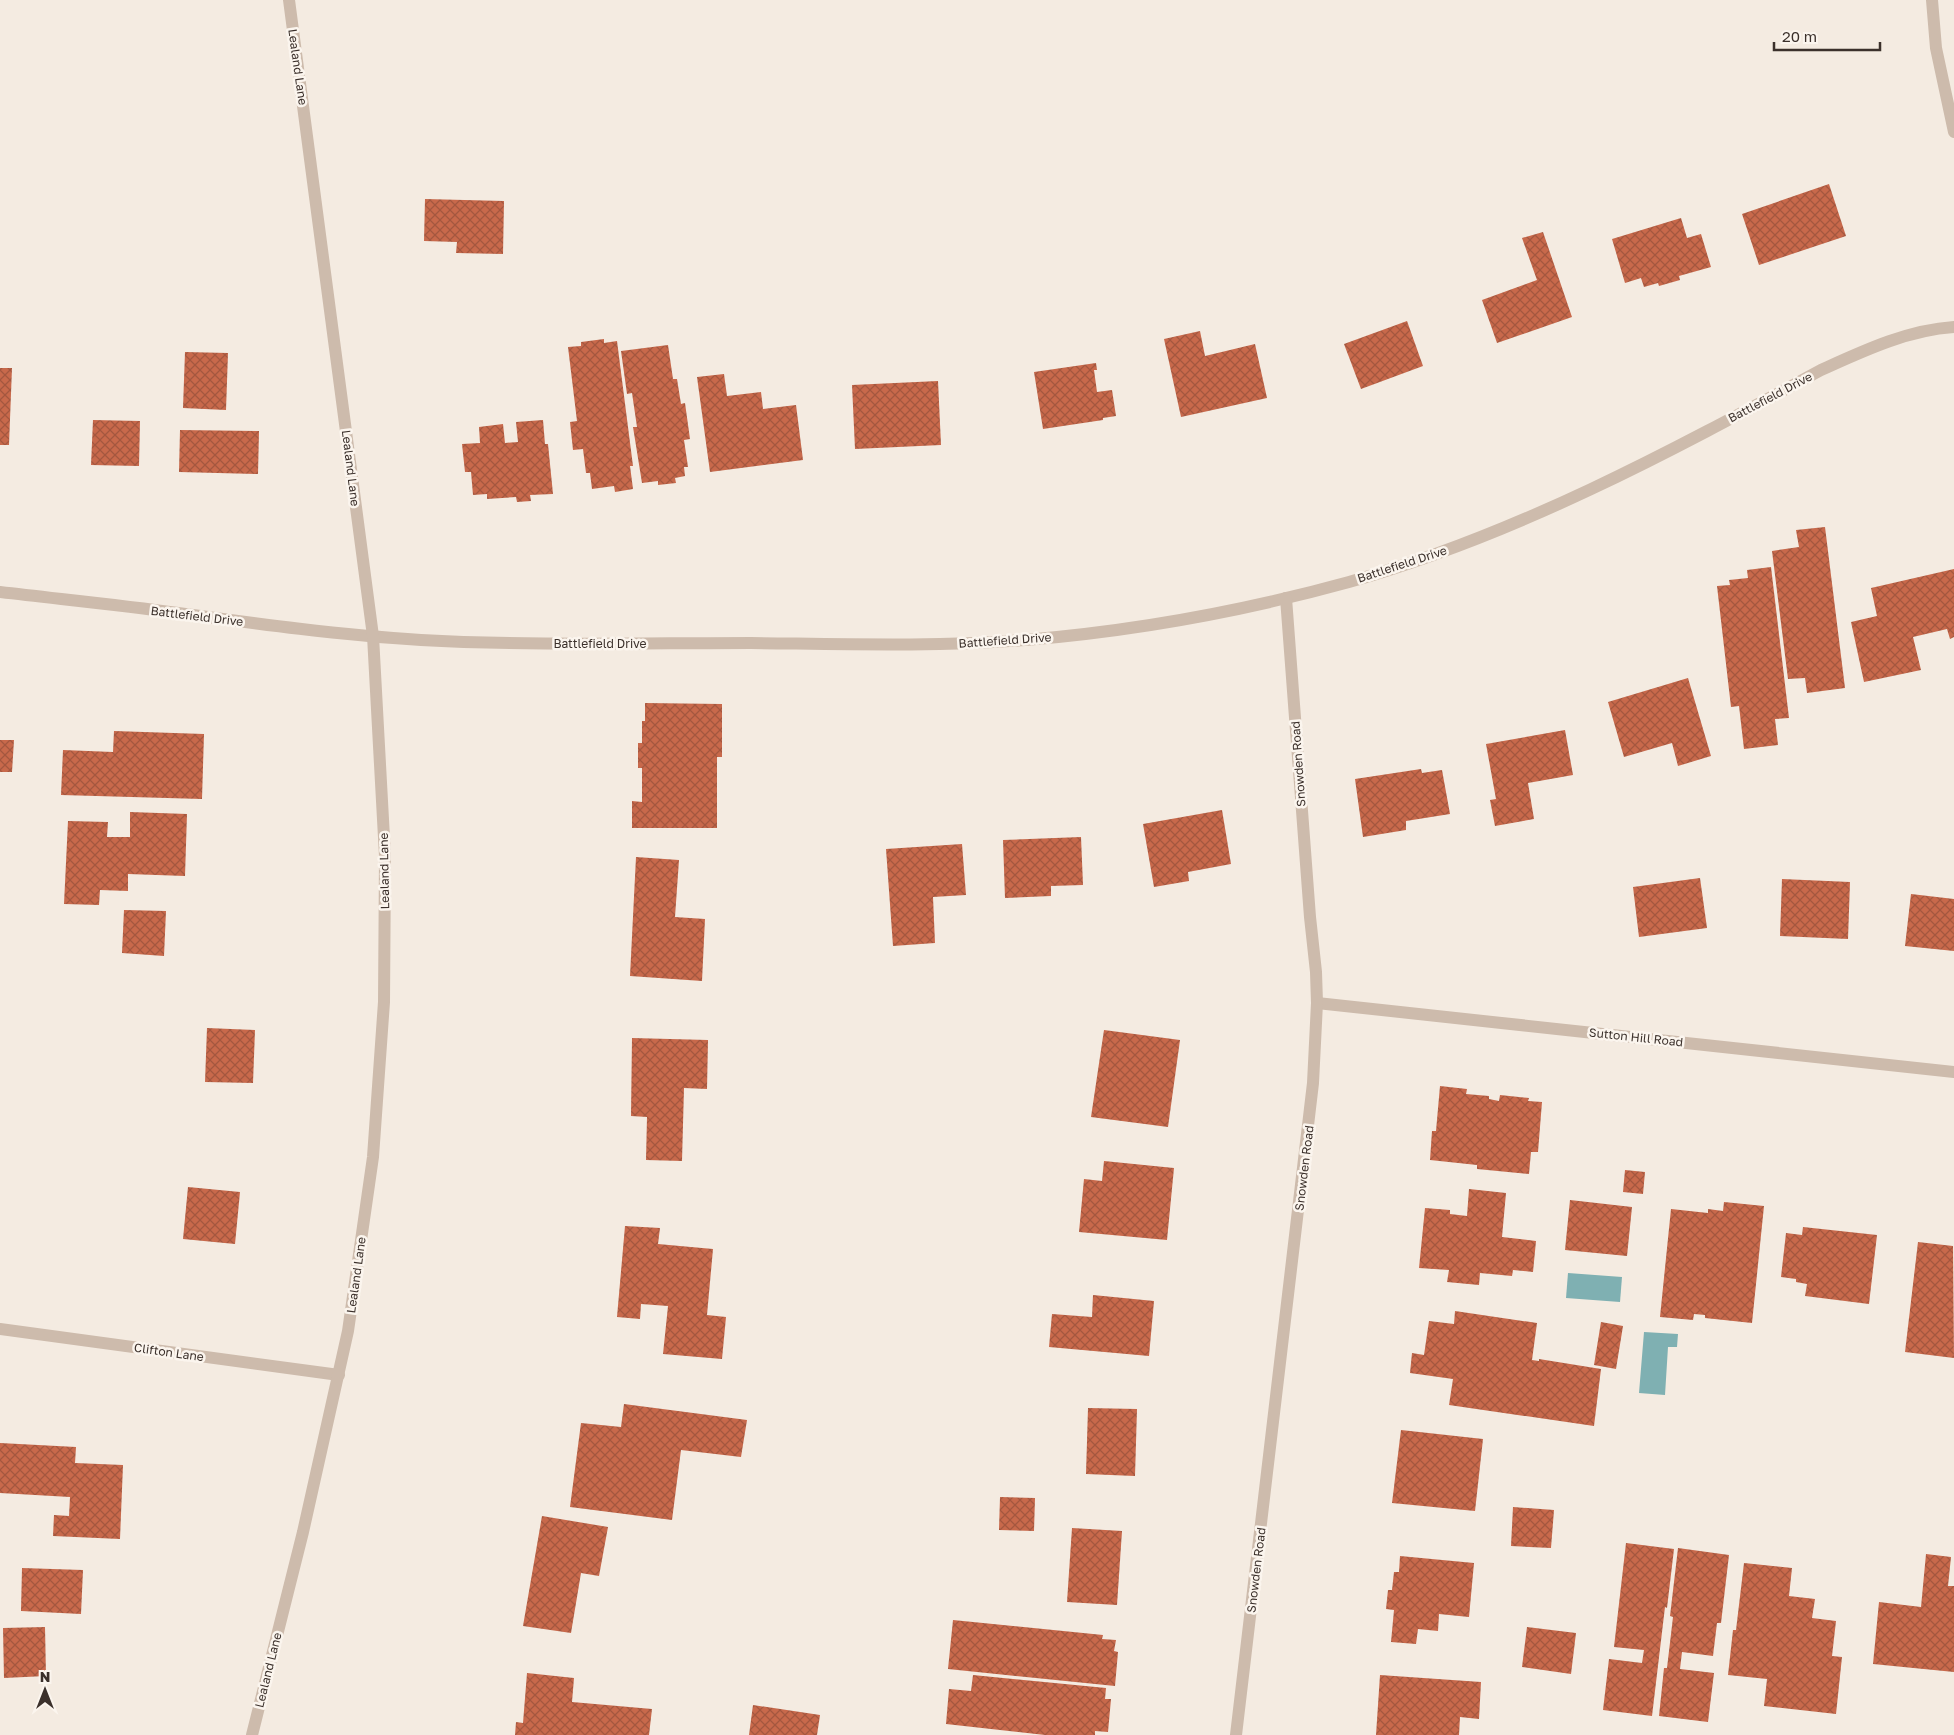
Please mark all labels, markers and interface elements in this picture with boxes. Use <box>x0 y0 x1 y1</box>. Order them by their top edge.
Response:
scale bar <box>1774 20 1880 52</box>
text: 20 m <box>1782 27 1817 45</box>
street label: Lealand Lane <box>285 28 311 106</box>
street label: Battlefield Drive <box>1725 368 1815 425</box>
street label: Lealand Lane <box>339 429 363 507</box>
street label: Battlefield Drive <box>1355 542 1449 586</box>
street label: Battlefield Drive <box>150 603 244 629</box>
street label: Battlefield Drive <box>958 629 1052 651</box>
street label: Battlefield Drive <box>553 636 647 651</box>
street label: Snowden Road <box>1288 721 1308 807</box>
street label: Lealand Lane <box>376 832 392 910</box>
street label: Sutton Hill Road <box>1588 1025 1684 1049</box>
street label: Snowden Road <box>1291 1124 1317 1212</box>
street label: Lealand Lane <box>343 1236 369 1314</box>
street label: Clifton Lane <box>133 1340 205 1364</box>
street label: Snowden Road <box>1243 1526 1269 1614</box>
street label: Lealand Lane <box>251 1631 285 1709</box>
north arrow <box>20 1665 70 1715</box>
text: N <box>40 1668 50 1685</box>

